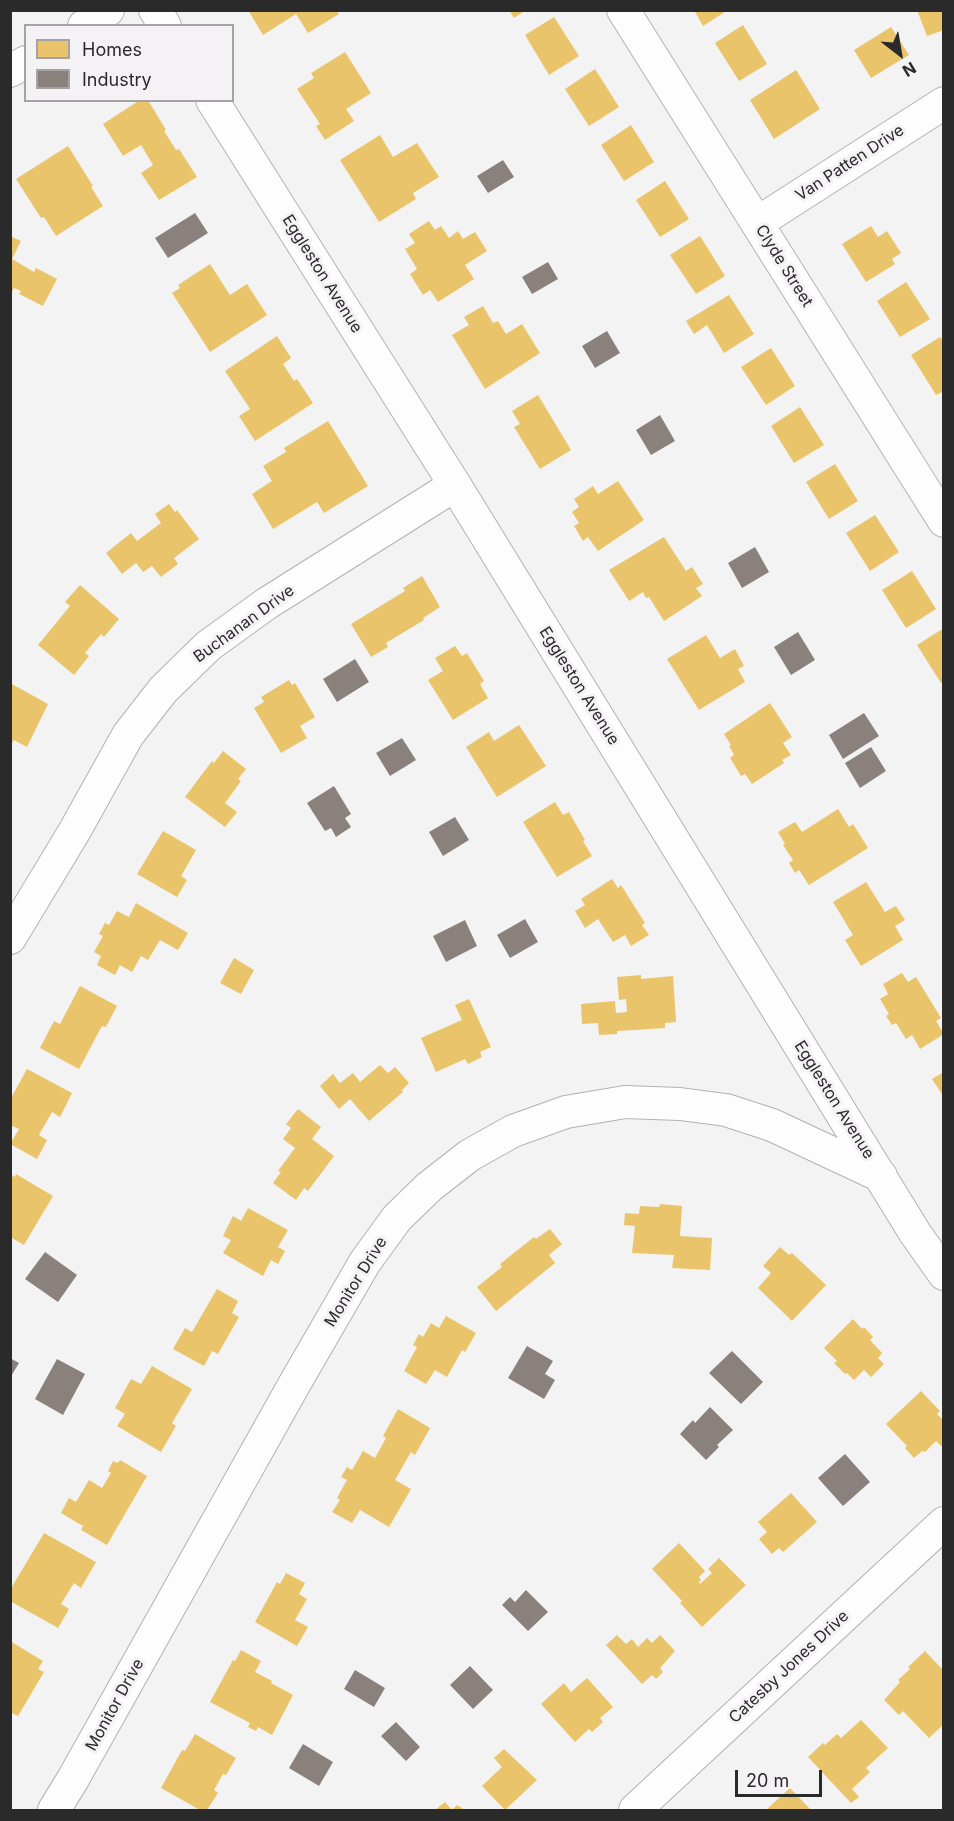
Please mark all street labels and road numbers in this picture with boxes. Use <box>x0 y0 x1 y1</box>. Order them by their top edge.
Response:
street label: Van Patten Drive <box>792 121 908 205</box>
street label: Eggleston Avenue <box>278 211 366 337</box>
street label: Clyde Street <box>751 221 817 311</box>
street label: Buchanan Drive <box>190 581 298 667</box>
street label: Eggleston Avenue <box>535 623 623 749</box>
street label: Eggleston Avenue <box>790 1037 878 1163</box>
street label: Monitor Drive <box>321 1234 391 1330</box>
street label: Catesby Jones Drive <box>725 1607 853 1727</box>
street label: Monitor Drive <box>82 1656 148 1754</box>

